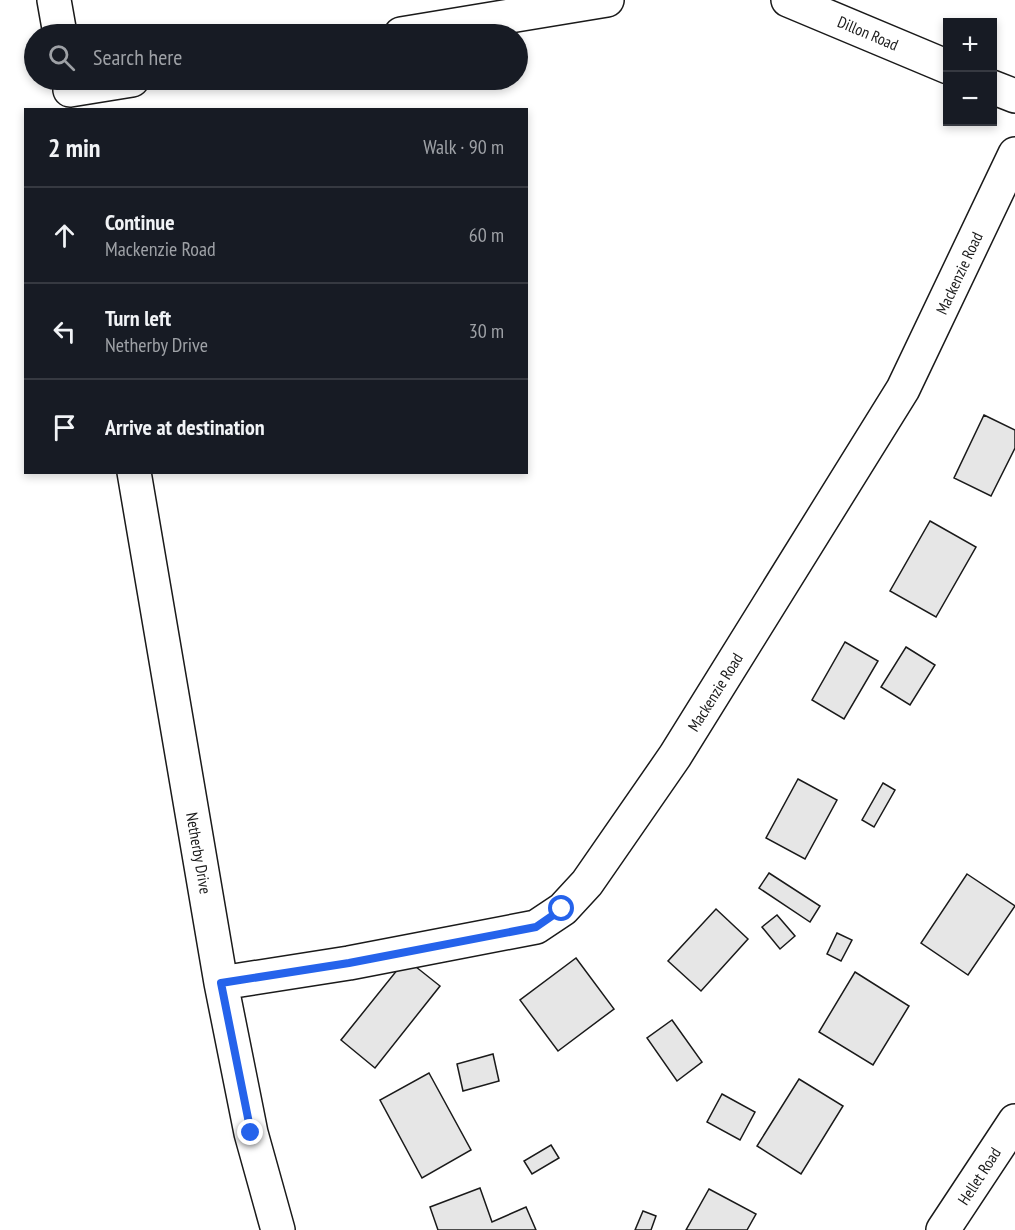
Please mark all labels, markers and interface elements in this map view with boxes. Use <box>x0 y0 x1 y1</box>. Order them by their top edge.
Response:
street label: Dillon Road <box>835 11 901 55</box>
map controls <box>943 18 997 126</box>
button: + <box>943 18 997 72</box>
search box <box>24 24 528 90</box>
icon: search <box>45 41 78 74</box>
text: Search here <box>93 43 182 71</box>
button: − <box>943 72 997 126</box>
text: 2 min <box>48 131 101 164</box>
text: Walk · 90 m <box>423 134 504 160</box>
text: Continue <box>105 208 175 236</box>
icon: ahead <box>48 219 81 252</box>
text: 60 m <box>469 222 504 248</box>
street label: Mackenzie Road <box>931 229 987 317</box>
text: Mackenzie Road <box>105 236 216 262</box>
text: Turn left <box>105 304 171 332</box>
icon: left <box>48 315 81 348</box>
text: 30 m <box>469 318 504 344</box>
text: Netherby Drive <box>105 332 208 358</box>
icon: arrive <box>48 411 81 444</box>
text: Arrive at destination <box>105 413 265 441</box>
street label: Mackenzie Road <box>683 649 747 735</box>
street label: Netherby Drive <box>182 811 216 895</box>
route start <box>548 895 574 921</box>
route end <box>237 1119 263 1145</box>
street label: Hellet Road <box>953 1144 1005 1208</box>

